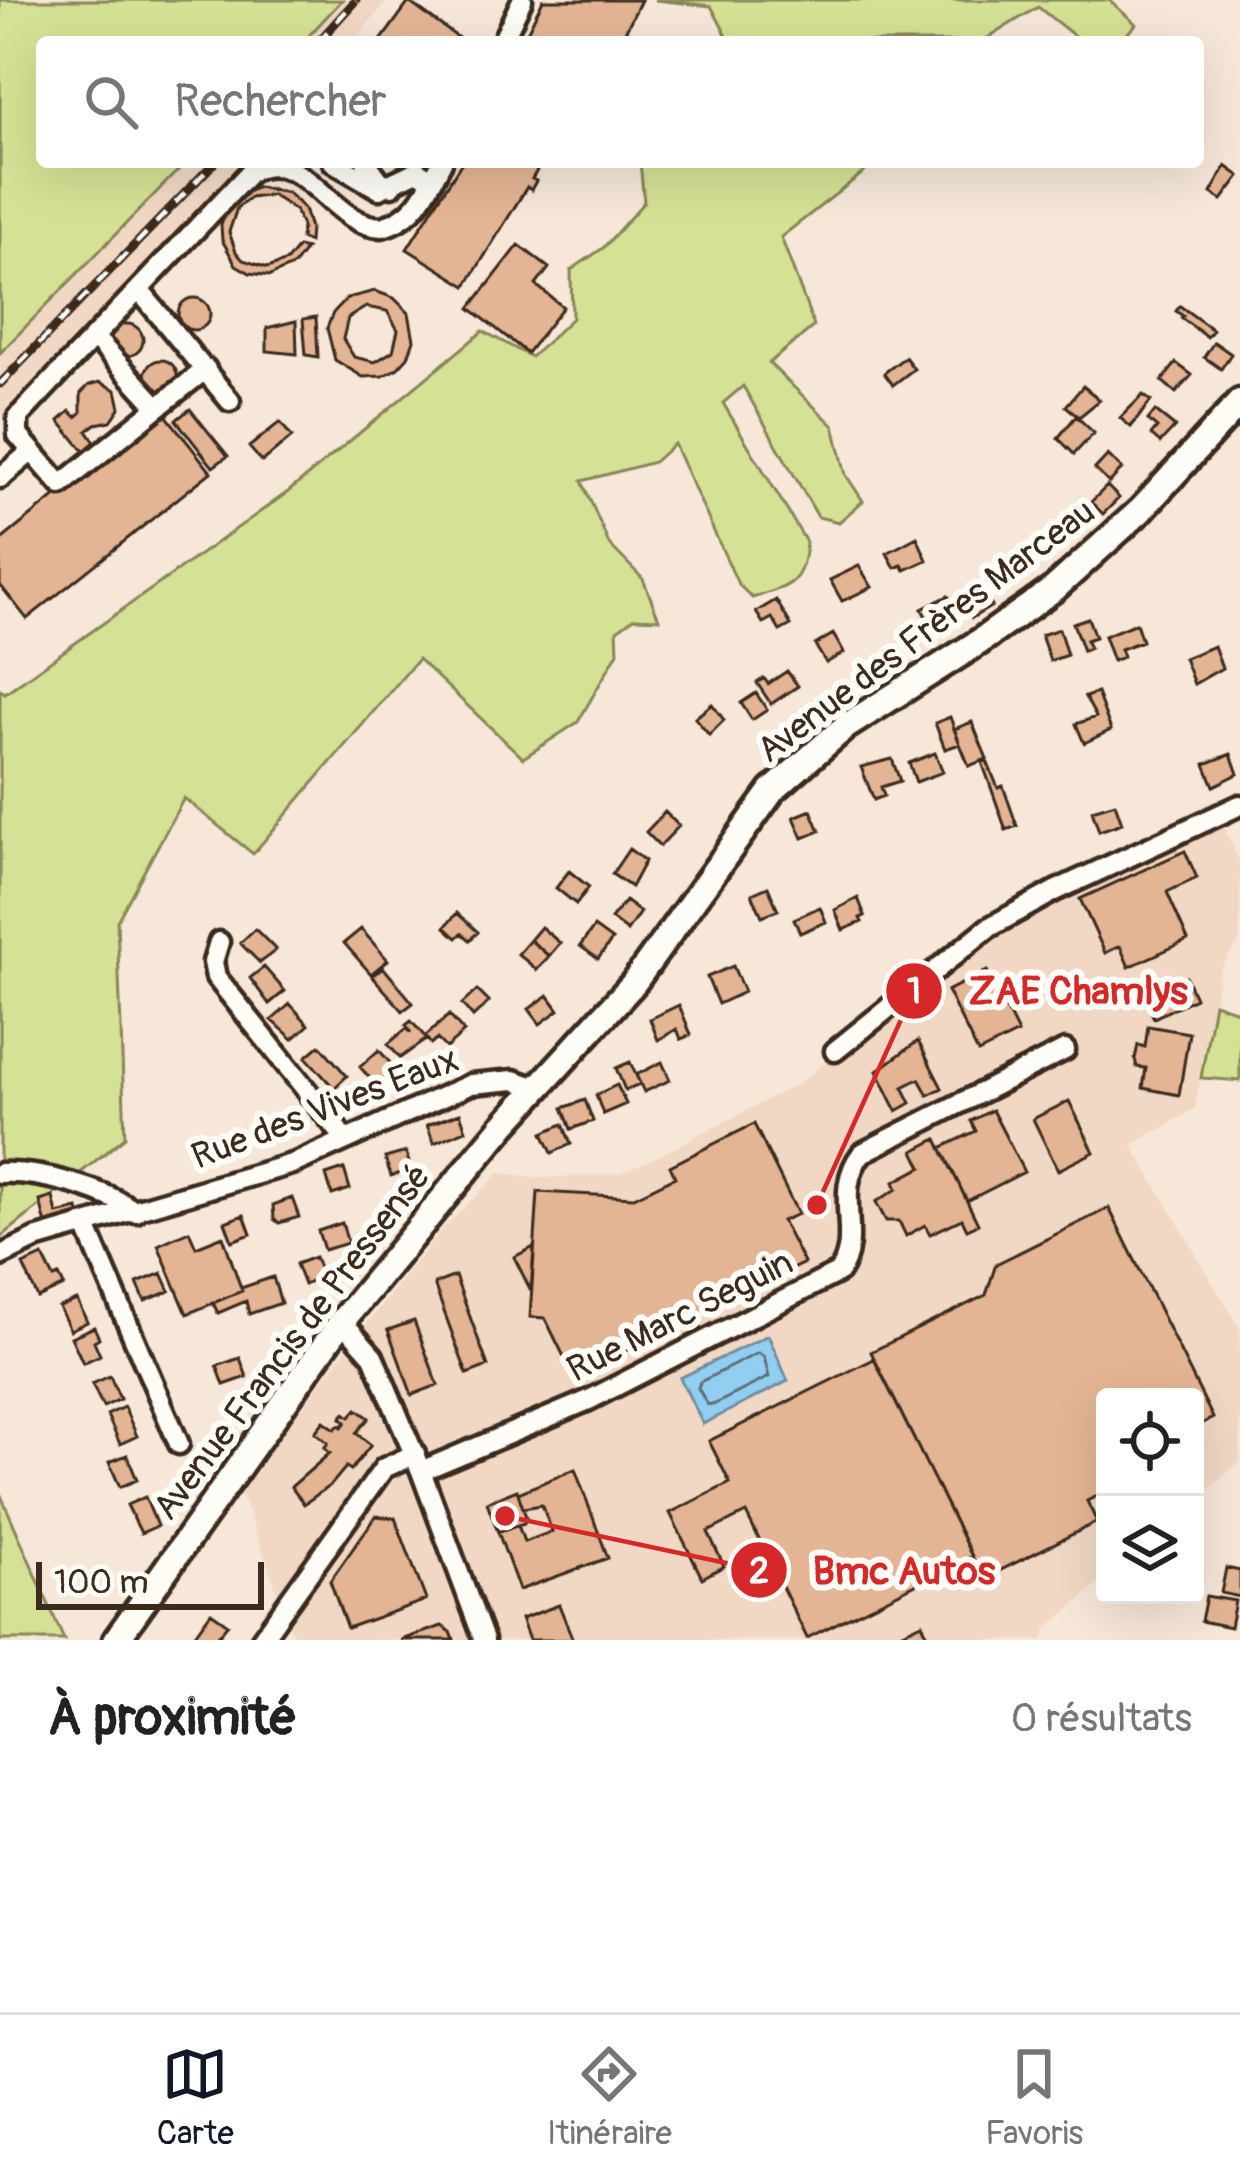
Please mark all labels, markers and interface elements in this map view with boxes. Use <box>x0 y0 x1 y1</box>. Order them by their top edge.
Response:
search box <box>36 36 1204 168</box>
icon: search <box>78 69 144 135</box>
text: Rechercher <box>174 74 387 130</box>
street label: Avenue des Frères Marceau <box>748 489 1104 773</box>
callout: ZAE Chamlys <box>884 953 1211 1028</box>
text: ZAE Chamlys <box>968 967 1188 1016</box>
text: 1 <box>907 969 921 1014</box>
street label: Rue des Vives Eaux <box>185 1036 465 1180</box>
street label: Avenue Francis de Pressensé <box>143 1155 441 1529</box>
street label: Rue Marc Seguin <box>560 1240 800 1392</box>
map controls <box>1096 1388 1204 1604</box>
button: locate <box>1096 1388 1204 1496</box>
button: layers <box>1096 1496 1204 1604</box>
callout: Bmc Autos <box>729 1533 1019 1608</box>
text: Bmc Autos <box>813 1547 996 1596</box>
text: 2 <box>749 1549 769 1594</box>
scale bar <box>36 1556 264 1609</box>
text: 100 m <box>54 1562 148 1603</box>
text: À proximité <box>48 1686 297 1750</box>
text: 0 résultats <box>1011 1694 1192 1743</box>
tab: Carte <box>157 2041 234 2154</box>
tab: Itinéraire <box>547 2041 672 2154</box>
tab: Favoris <box>985 2041 1083 2154</box>

